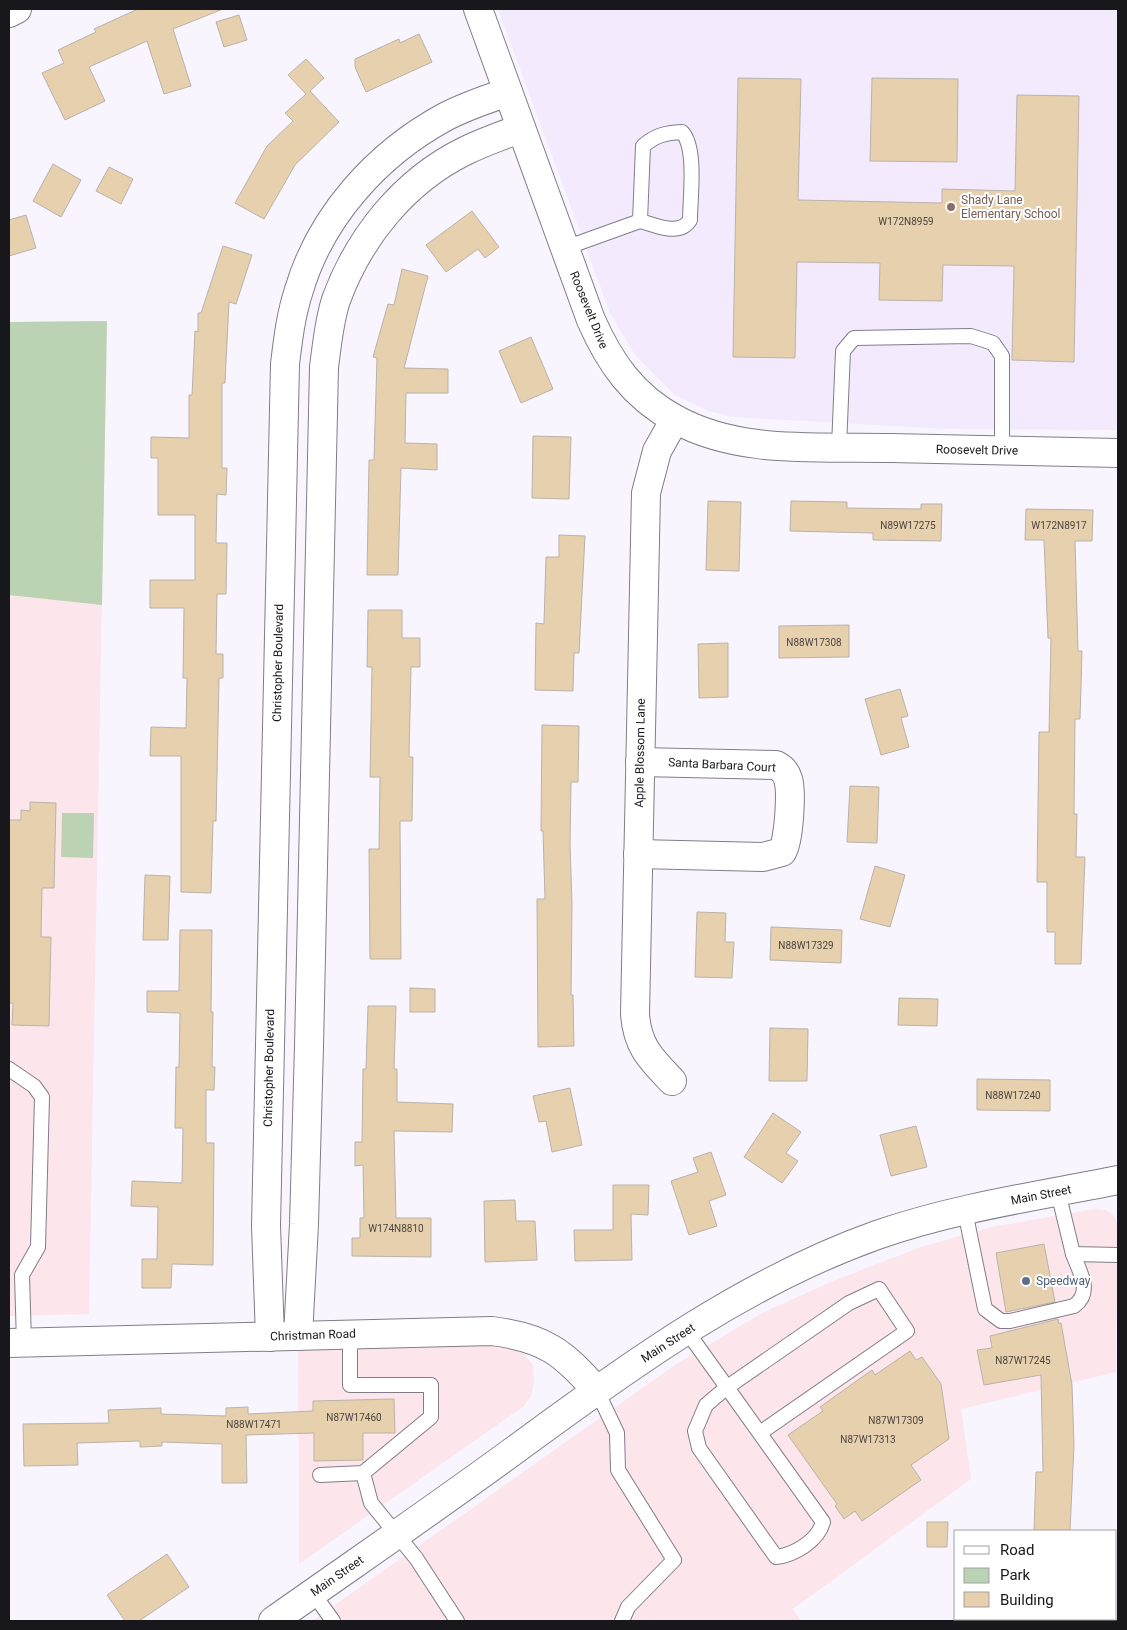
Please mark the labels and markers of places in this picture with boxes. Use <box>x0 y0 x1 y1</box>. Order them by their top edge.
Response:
place label: Shady Lane Elementary School <box>961 193 1061 221</box>
marker: Shady Lane Elementary School <box>945 201 957 213</box>
place label: Speedway <box>1036 1274 1091 1288</box>
marker: Speedway <box>1020 1275 1032 1287</box>

